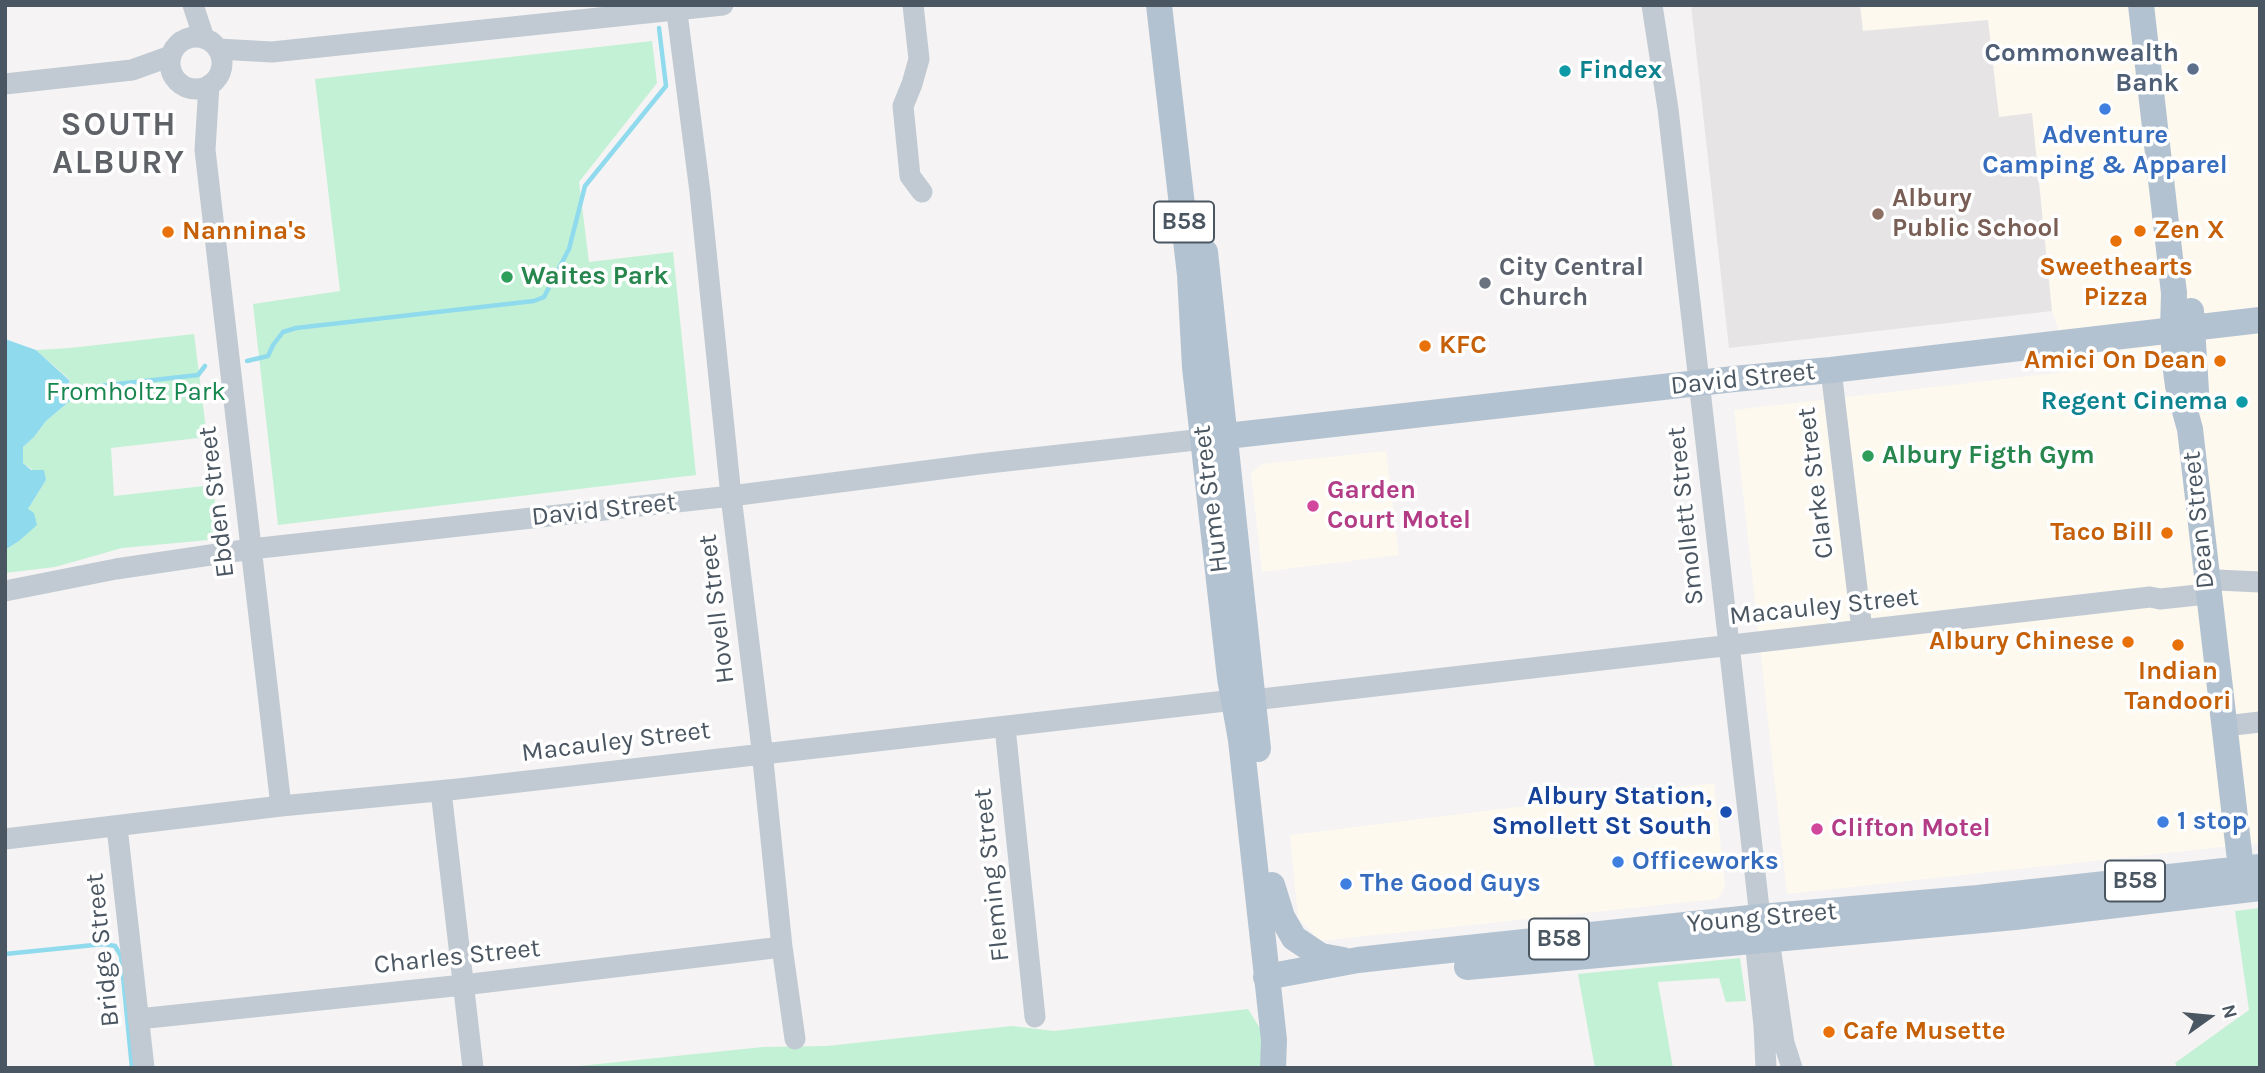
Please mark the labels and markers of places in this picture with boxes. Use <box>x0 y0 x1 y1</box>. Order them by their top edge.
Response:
place label: Commonwealth Bank <box>1984 38 2179 100</box>
place label: Findex <box>1579 55 1662 87</box>
marker: Commonwealth Bank <box>2185 61 2201 77</box>
marker: Findex <box>1557 63 1573 79</box>
marker: Adventure Camping & Apparel <box>2097 101 2113 117</box>
place label: Adventure Camping & Apparel <box>1982 120 2228 182</box>
place label: Albury Public School <box>1892 183 2060 244</box>
marker: Albury Public School <box>1870 206 1886 222</box>
place label: Zen X <box>2154 215 2225 247</box>
place label: Nannina's <box>182 216 307 248</box>
marker: Zen X <box>2132 223 2148 239</box>
marker: Nannina's <box>160 224 176 240</box>
marker: Sweethearts Pizza <box>2108 233 2124 249</box>
place label: City Central Church <box>1499 252 1644 314</box>
place label: Sweethearts Pizza <box>2039 252 2193 314</box>
place label: Waites Park <box>521 261 669 293</box>
marker: Waites Park <box>499 269 515 285</box>
marker: City Central Church <box>1477 275 1493 291</box>
place label: KFC <box>1439 330 1487 362</box>
marker: KFC <box>1417 338 1433 354</box>
place label: Amici On Dean <box>2024 345 2206 377</box>
marker: Amici On Dean <box>2212 353 2228 369</box>
place label: Regent Cinema <box>2041 386 2228 418</box>
marker: Regent Cinema <box>2234 394 2250 410</box>
place label: Albury Figth Gym <box>1882 440 2095 472</box>
marker: Albury Figth Gym <box>1860 448 1876 464</box>
place label: Garden Court Motel <box>1327 475 1471 536</box>
marker: Garden Court Motel <box>1305 498 1321 514</box>
place label: Taco Bill <box>2050 517 2153 549</box>
marker: Taco Bill <box>2159 525 2175 541</box>
place label: Albury Chinese <box>1929 626 2114 658</box>
marker: Albury Chinese <box>2120 634 2136 650</box>
marker: Indian Tandoori <box>2170 637 2186 653</box>
place label: Indian Tandoori <box>2125 656 2231 718</box>
place label: Albury Station, Smollett St South <box>1492 781 1712 842</box>
marker: Albury Station, Smollett St South <box>1718 804 1734 820</box>
place label: 1 stop <box>2177 806 2247 838</box>
place label: Clifton Motel <box>1831 813 1991 845</box>
marker: 1 stop <box>2155 814 2171 830</box>
marker: Clifton Motel <box>1809 821 1825 837</box>
place label: Officeworks <box>1632 846 1779 878</box>
marker: Officeworks <box>1610 854 1626 870</box>
place label: The Good Guys <box>1360 868 1541 900</box>
marker: The Good Guys <box>1338 876 1354 892</box>
place label: Cafe Musette <box>1843 1016 2005 1048</box>
marker: Cafe Musette <box>1821 1024 1837 1040</box>

